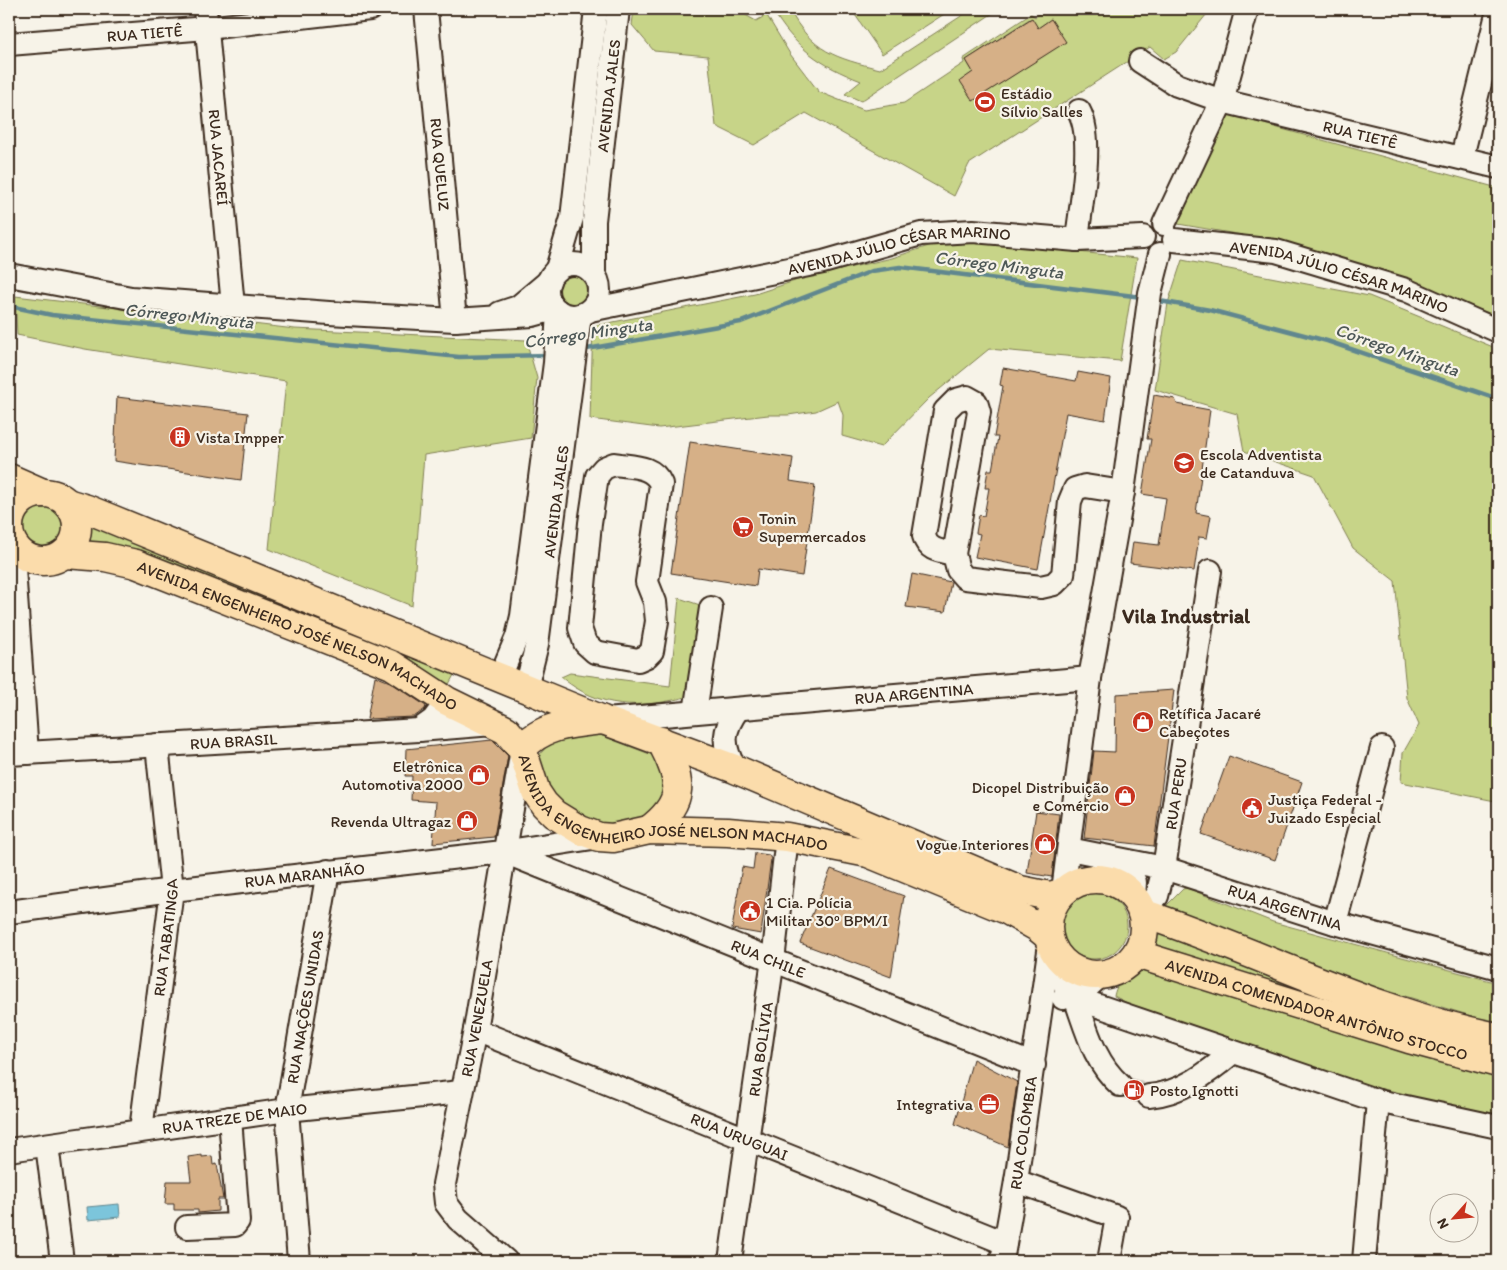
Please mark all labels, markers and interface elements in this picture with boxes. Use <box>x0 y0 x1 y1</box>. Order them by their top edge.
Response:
street label: RUA TIETÊ <box>106 21 183 46</box>
street label: AVENIDA JALES <box>592 38 624 153</box>
place label: Estádio Sílvio Salles <box>1001 84 1083 121</box>
sports icon: Estádio Sílvio Salles <box>973 90 997 114</box>
street label: RUA JACAREÍ <box>205 108 233 207</box>
street label: RUA TIETÊ <box>1321 116 1399 152</box>
street label: RUA QUELUZ <box>427 117 454 212</box>
street label: AVENIDA JÚLIO CÉSAR MARINO <box>786 222 1012 279</box>
street label: AVENIDA JÚLIO CÉSAR MARINO <box>1229 237 1452 317</box>
water label: Córrego Minguta <box>933 246 1066 284</box>
water label: Córrego Minguta <box>124 298 256 334</box>
water label: Córrego Minguta <box>522 313 655 353</box>
water label: Córrego Minguta <box>1332 319 1463 382</box>
building icon: Vista Impper <box>168 425 192 449</box>
place label: Vista Impper <box>196 428 285 447</box>
street label: AVENIDA JALES <box>539 444 572 559</box>
place label: Escola Adventista de Catanduva <box>1200 445 1322 482</box>
school or university icon: Escola Adventista de Catanduva <box>1172 451 1196 475</box>
place label: Tonin Supermercados <box>759 509 866 546</box>
supermarket icon: Tonin Supermercados <box>731 515 755 539</box>
street label: AVENIDA ENGENHEIRO JOSÉ NELSON MACHADO <box>135 556 461 714</box>
district label: Vila Industrial <box>1122 603 1251 628</box>
street label: RUA ARGENTINA <box>854 679 974 708</box>
place label: Retífica Jacaré Cabeçotes <box>1159 704 1261 741</box>
shop icon: Retífica Jacaré Cabeçotes <box>1131 710 1155 734</box>
street label: RUA BRASIL <box>189 729 278 753</box>
street label: AVENIDA ENGENHEIRO JOSÉ NELSON MACHADO <box>515 752 829 854</box>
street label: RUA PERU <box>1161 756 1190 831</box>
place label: Eletrônica Automotiva 2000 <box>342 757 464 794</box>
shop icon: Eletrônica Automotiva 2000 <box>467 763 491 787</box>
place label: Dicopel Distribuição e Comércio <box>971 778 1109 815</box>
shop icon: Dicopel Distribuição e Comércio <box>1113 784 1137 808</box>
place label: Justiça Federal - Juizado Especial <box>1268 790 1382 827</box>
public building icon: Justiça Federal - Juizado Especial <box>1240 796 1264 820</box>
shop icon: Revenda Ultragaz <box>455 809 479 833</box>
place label: Revenda Ultragaz <box>330 812 452 831</box>
shop icon: Vogue Interiores <box>1033 832 1057 856</box>
place label: Vogue Interiores <box>916 835 1029 854</box>
street label: RUA MARANHÃO <box>243 858 366 891</box>
street label: RUA TABATINGA <box>149 878 182 998</box>
street label: RUA ARGENTINA <box>1225 880 1344 934</box>
place label: 1 Cia. Polícia Militar 30º BPM/I <box>766 893 888 930</box>
public building icon: 1 Cia. Polícia Militar 30º BPM/I <box>738 899 762 923</box>
street label: RUA NAÇÕES UNIDAS <box>282 929 327 1085</box>
street label: RUA CHILE <box>729 935 809 982</box>
street label: AVENIDA COMENDADOR ANTÔNIO STOCCO <box>1163 954 1470 1064</box>
street label: RUA VENEZUELA <box>456 958 496 1078</box>
street label: RUA BOLÍVIA <box>744 1001 776 1098</box>
street label: RUA COLÔMBIA <box>1005 1075 1040 1191</box>
fuel station icon: Posto Ignotti <box>1122 1078 1146 1102</box>
place label: Posto Ignotti <box>1150 1081 1239 1100</box>
office icon: Integrativa <box>977 1092 1001 1116</box>
place label: Integrativa <box>896 1095 974 1114</box>
street label: RUA TREZE DE MAIO <box>161 1098 308 1137</box>
street label: RUA URUGUAI <box>688 1108 791 1164</box>
north arrow <box>1430 1192 1480 1242</box>
text: N <box>1433 1216 1453 1232</box>

